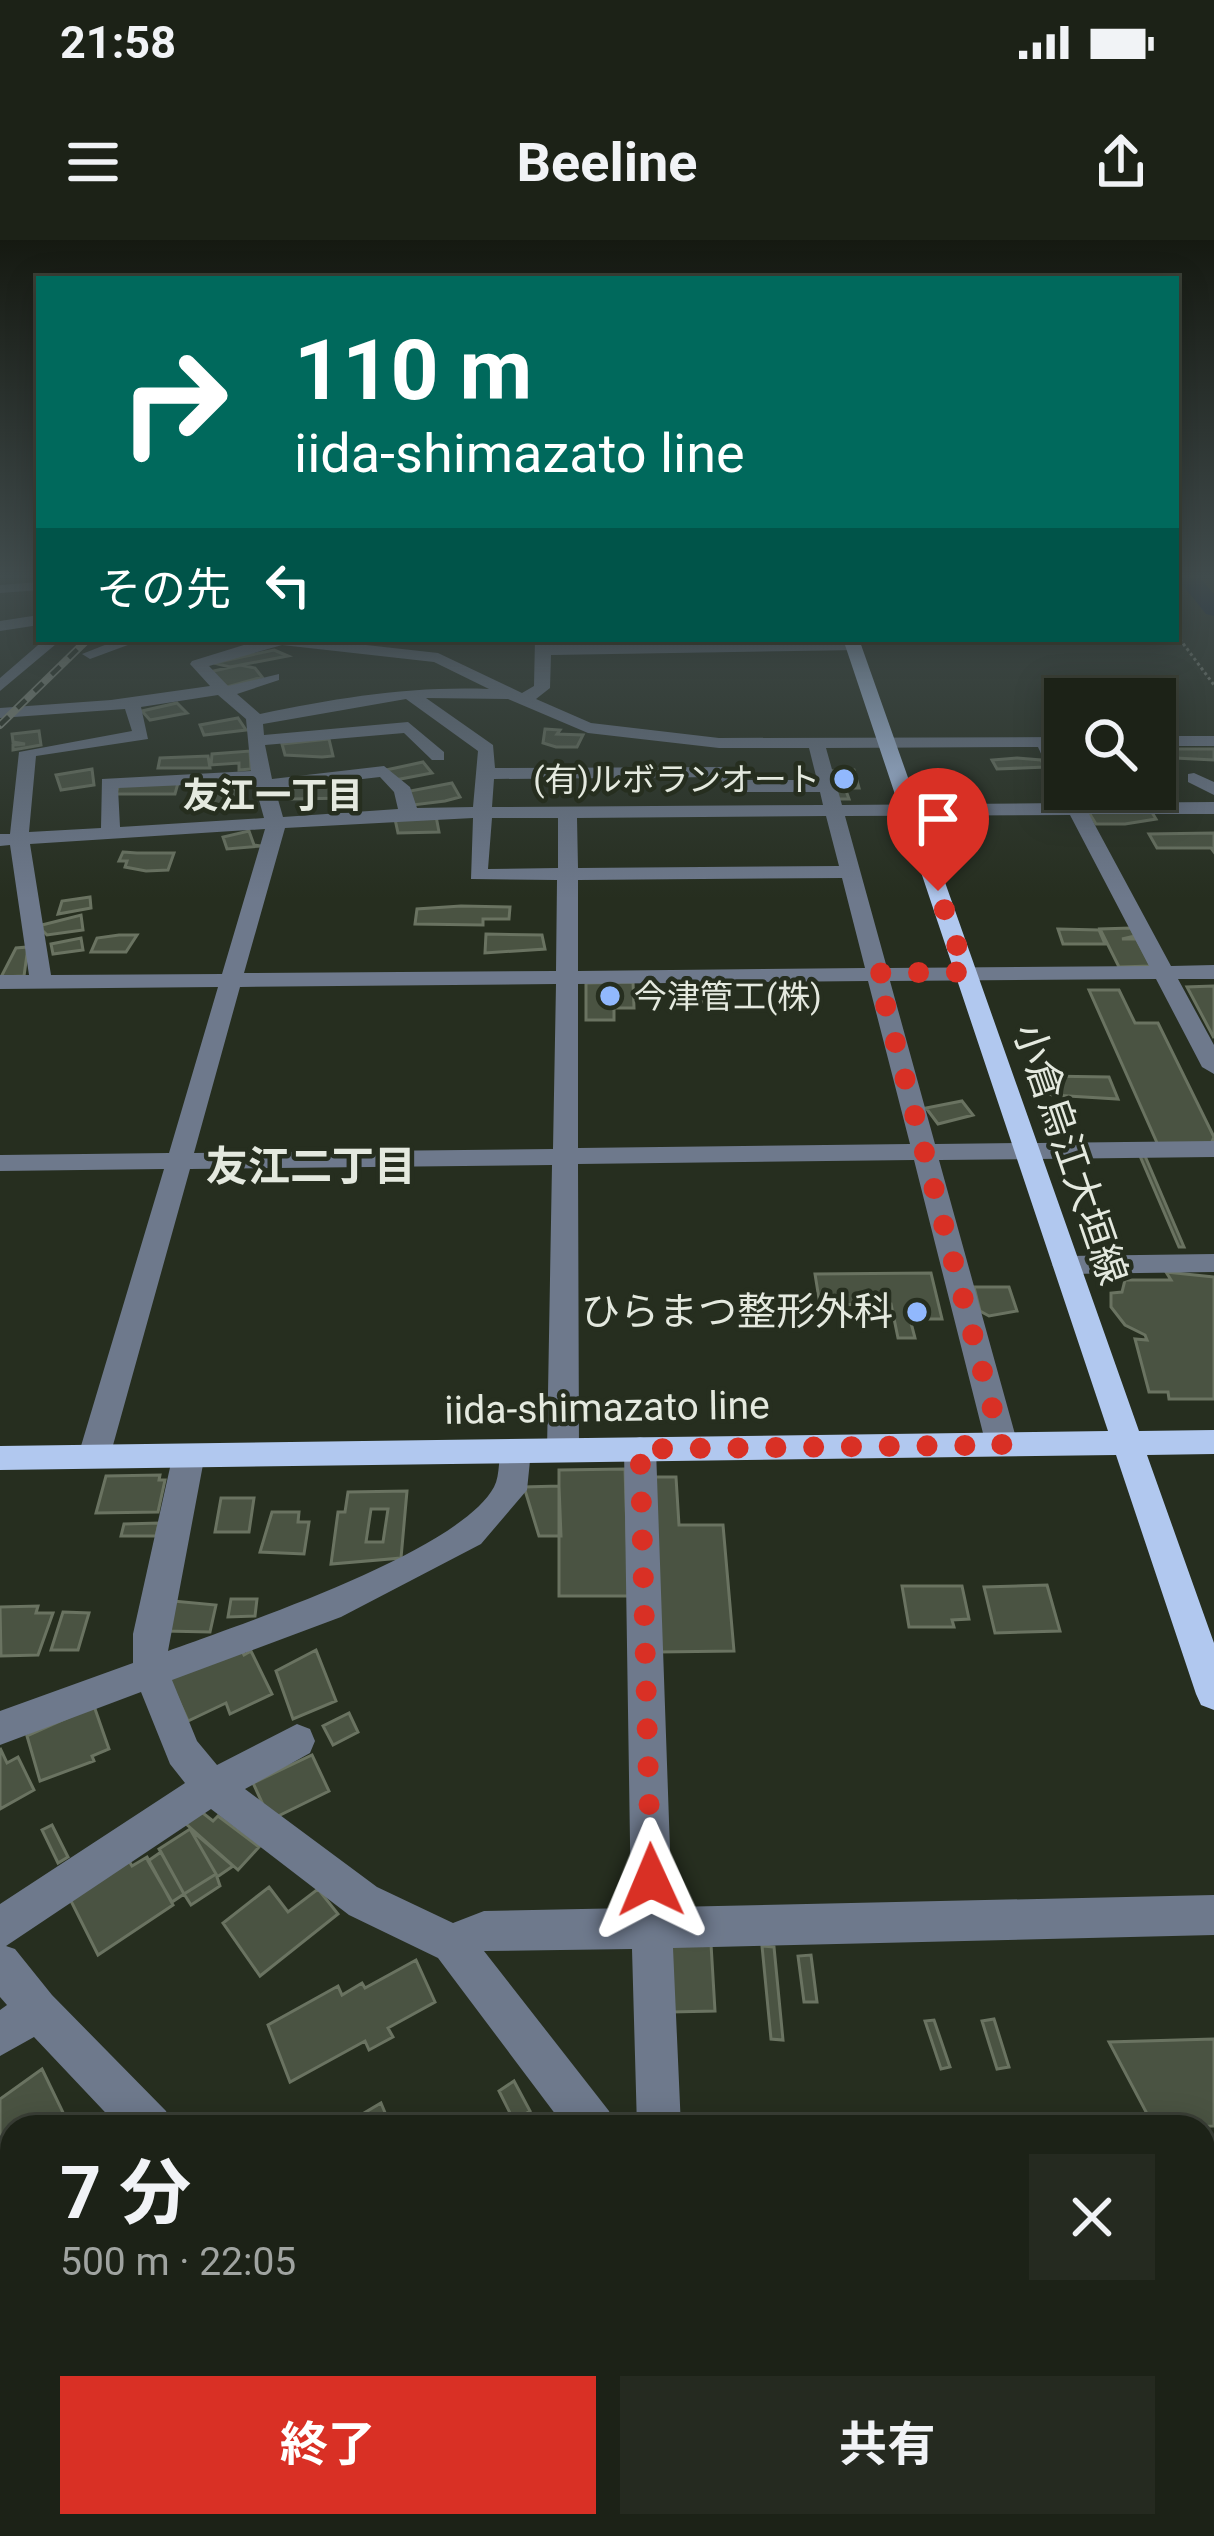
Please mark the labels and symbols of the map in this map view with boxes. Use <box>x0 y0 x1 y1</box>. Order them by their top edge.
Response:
place label: (有)ルボランオート <box>533 760 820 799</box>
marker: (有)ルボランオート <box>831 766 857 792</box>
pin <box>887 768 989 891</box>
district label: 友江一丁目 <box>183 775 363 817</box>
place label: 今津管工(株) <box>634 977 822 1016</box>
marker: 今津管工(株) <box>597 983 623 1009</box>
street label: 小倉烏江大垣線 <box>1004 1017 1136 1291</box>
district label: 友江二丁目 <box>206 1142 416 1191</box>
place label: ひらまつ整形外科 <box>581 1289 893 1335</box>
marker: ひらまつ整形外科 <box>904 1299 930 1325</box>
street label: iida-shimazato line <box>444 1382 770 1434</box>
position arrow <box>588 1817 714 1943</box>

